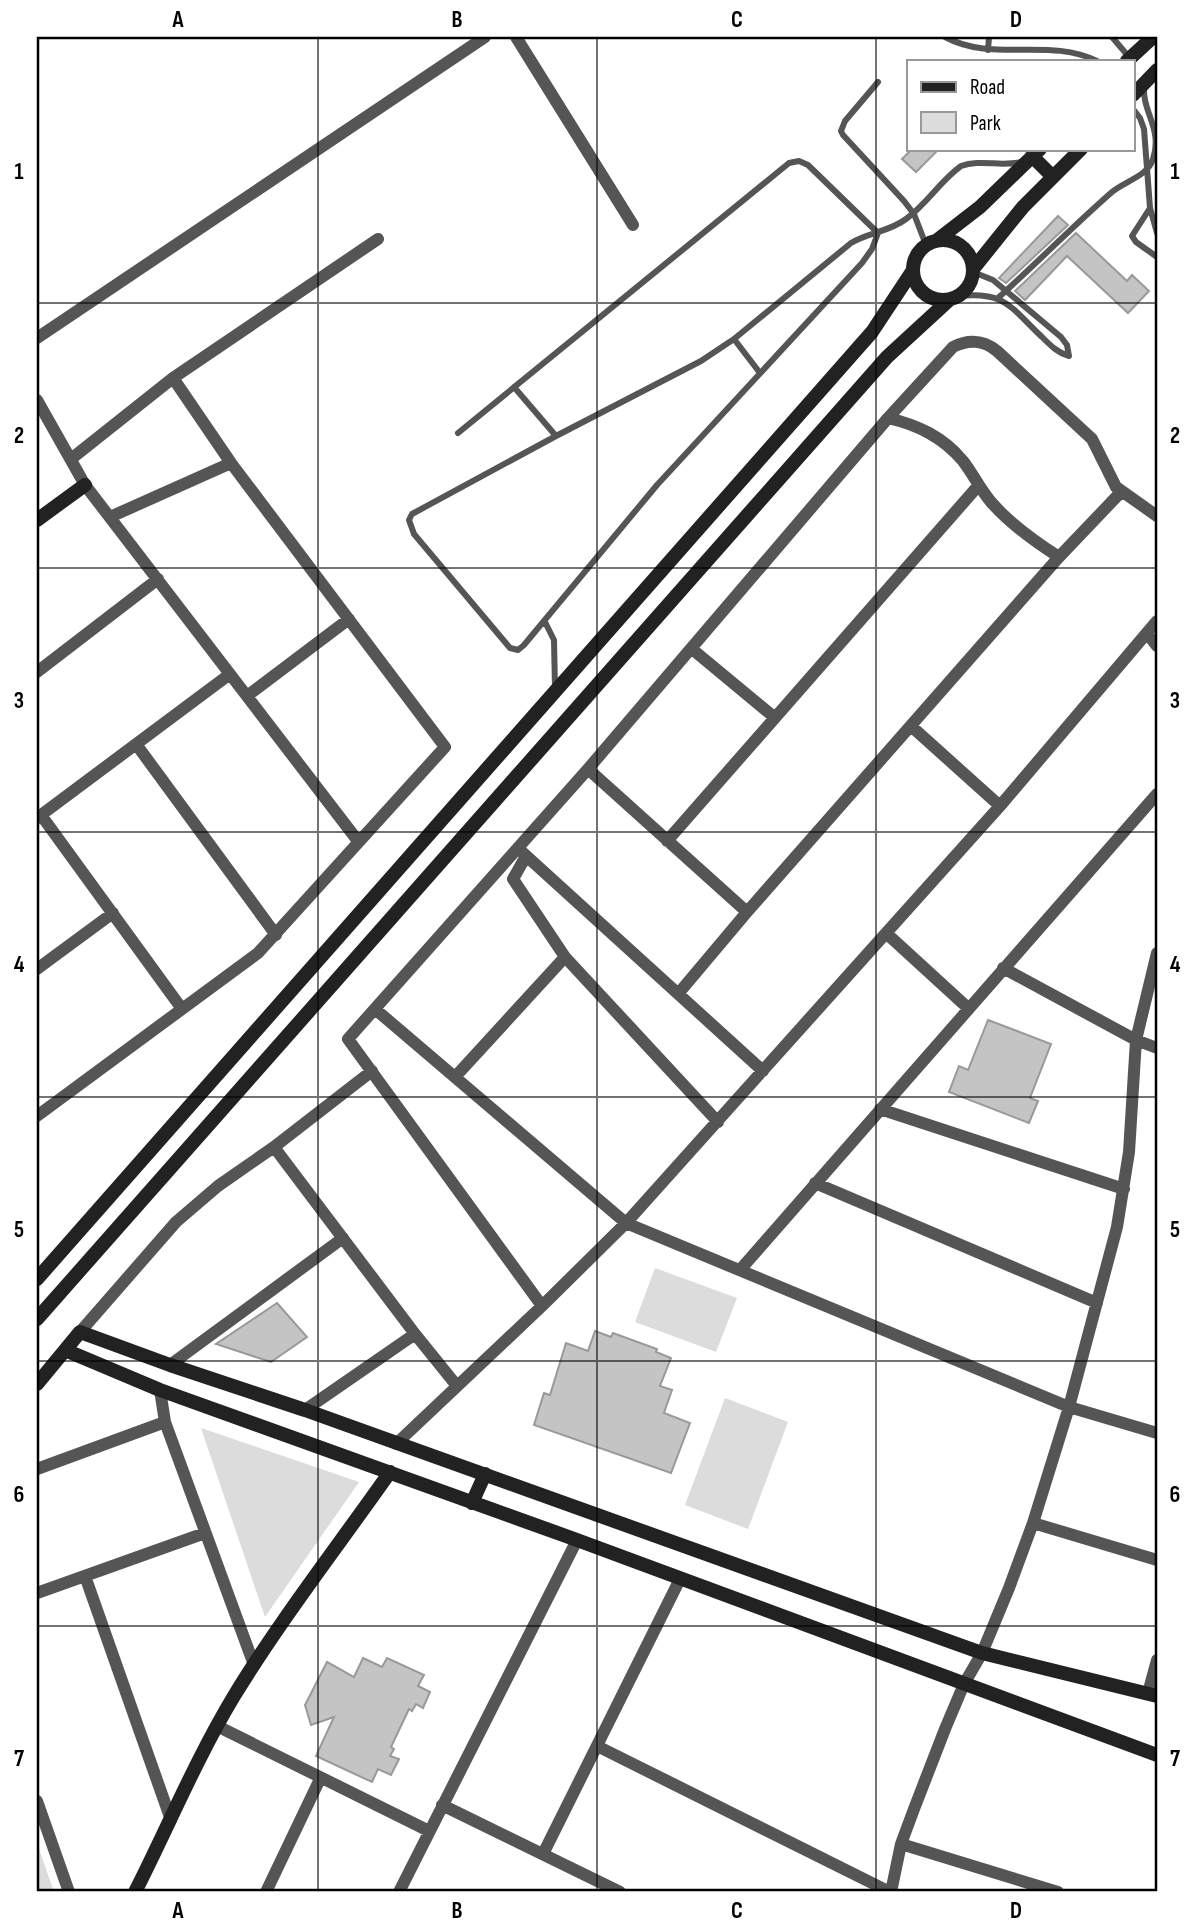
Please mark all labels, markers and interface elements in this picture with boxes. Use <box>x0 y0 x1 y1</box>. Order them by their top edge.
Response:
text: A <box>172 6 185 34</box>
text: B <box>452 6 463 34</box>
text: C <box>731 6 743 34</box>
text: D <box>1010 6 1022 34</box>
legend <box>907 60 1134 150</box>
text: Road <box>970 75 1005 100</box>
text: Park <box>970 111 1001 136</box>
text: 1 <box>14 158 24 186</box>
text: 1 <box>1170 158 1180 186</box>
text: 2 <box>14 422 24 450</box>
text: 2 <box>1170 422 1180 450</box>
text: 3 <box>14 687 24 715</box>
text: 3 <box>1170 687 1180 715</box>
text: 4 <box>14 951 25 979</box>
text: 4 <box>1170 951 1181 979</box>
text: 5 <box>14 1216 24 1244</box>
text: 5 <box>1170 1216 1180 1244</box>
text: 6 <box>14 1481 24 1509</box>
text: 6 <box>1170 1481 1180 1509</box>
text: 7 <box>14 1745 24 1773</box>
text: 7 <box>1170 1745 1180 1773</box>
text: A <box>172 1897 185 1925</box>
text: B <box>452 1897 463 1925</box>
text: C <box>731 1897 743 1925</box>
text: D <box>1010 1897 1022 1925</box>

